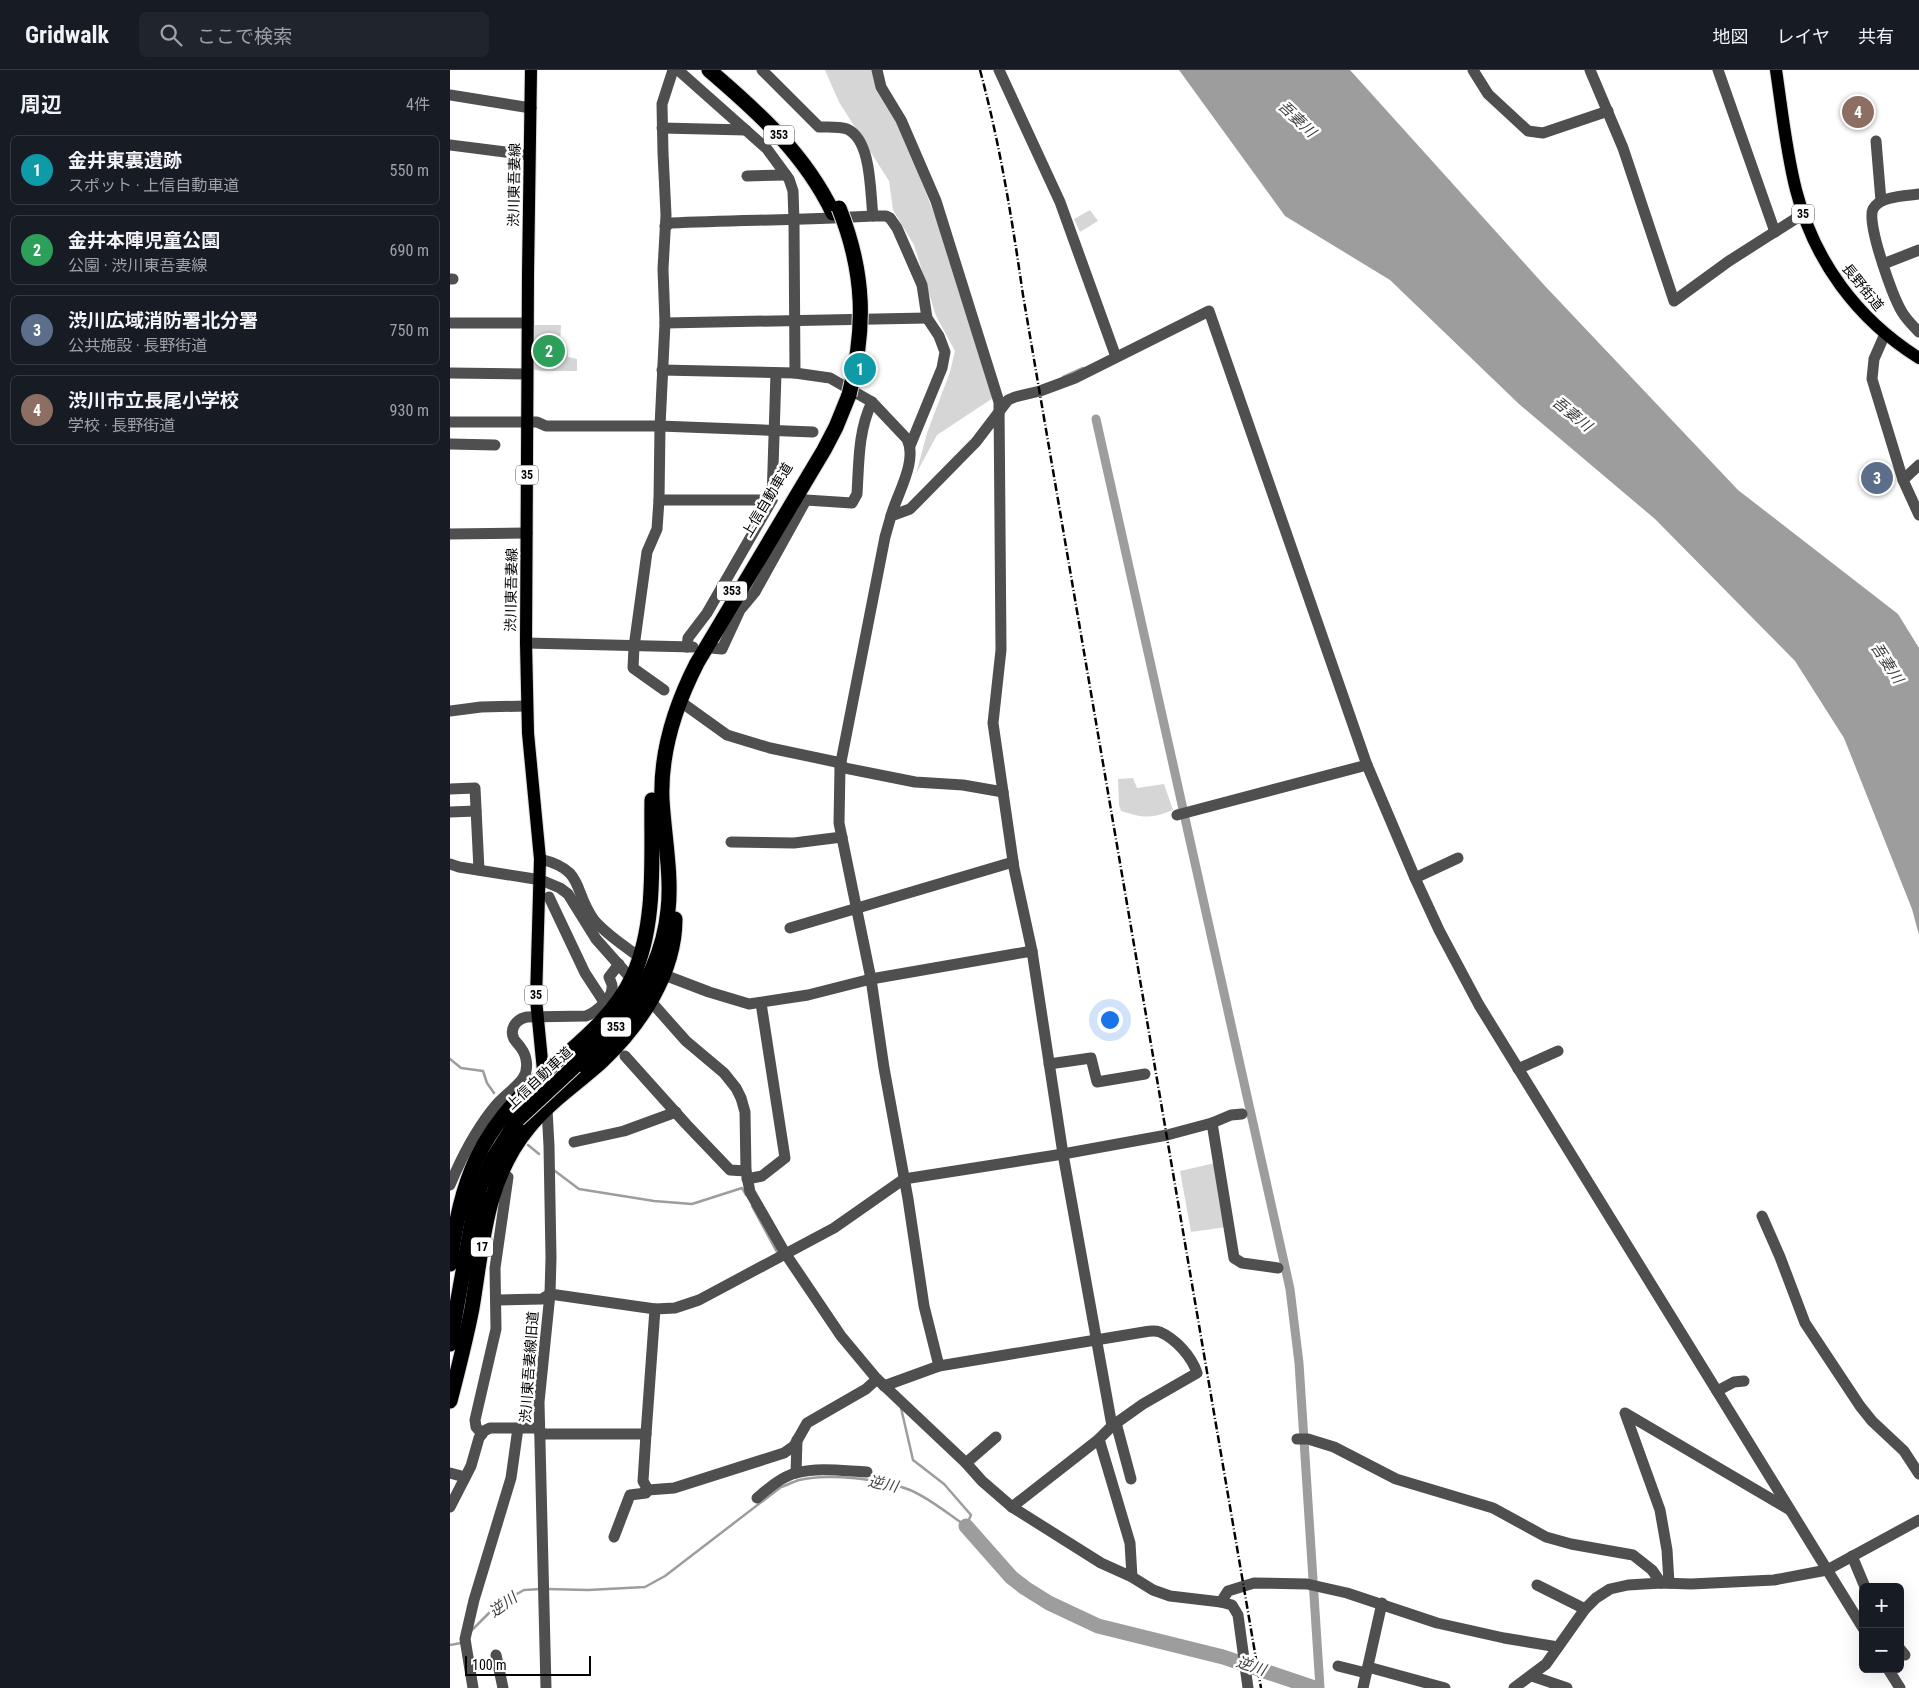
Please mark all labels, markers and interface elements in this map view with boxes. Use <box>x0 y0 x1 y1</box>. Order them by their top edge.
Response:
search box <box>139 12 489 57</box>
text: Gridwalk <box>25 21 109 49</box>
icon: search <box>157 21 185 49</box>
text: ここで検索 <box>197 25 292 48</box>
text: 地図 <box>1713 26 1749 47</box>
text: レイヤ <box>1777 26 1830 47</box>
text: 共有 <box>1858 26 1894 47</box>
text: 周辺 <box>20 93 62 117</box>
pin: 4 <box>1842 93 1874 131</box>
text: 4件 <box>406 95 430 114</box>
water label: 吾妻川 <box>1274 97 1321 142</box>
road number: 353 <box>764 126 794 144</box>
street label: 渋川東吾妻線 <box>505 143 523 227</box>
text: 金井東裏遺跡 <box>68 149 182 172</box>
text: 1 <box>33 161 41 180</box>
text: 550 m <box>390 161 429 180</box>
text: スポット · 上信自動車道 <box>68 176 239 195</box>
road number: 35 <box>1792 204 1814 224</box>
text: 金井本陣児童公園 <box>68 229 220 252</box>
text: 2 <box>33 241 41 260</box>
text: 690 m <box>390 241 429 260</box>
text: 公園 · 渋川東吾妻線 <box>68 256 207 275</box>
street label: 長野街道 <box>1839 260 1887 314</box>
text: 渋川広域消防署北分署 <box>68 309 258 332</box>
text: 3 <box>33 321 41 340</box>
text: 750 m <box>390 321 429 340</box>
pin: 2 <box>533 332 565 370</box>
text: 公共施設 · 長野街道 <box>68 336 207 355</box>
pin: 1 <box>844 350 876 388</box>
text: 渋川市立長尾小学校 <box>68 389 239 412</box>
water label: 吾妻川 <box>1549 393 1597 436</box>
text: 4 <box>33 401 41 420</box>
text: 930 m <box>390 401 429 420</box>
text: 学校 · 長野街道 <box>68 416 175 435</box>
pin: 3 <box>1861 459 1893 497</box>
street label: 上信自動車道 <box>739 460 795 540</box>
road number: 35 <box>516 466 538 484</box>
street label: 渋川東吾妻線 <box>502 548 520 632</box>
road number: 353 <box>717 582 747 600</box>
water label: 吾妻川 <box>1867 639 1908 688</box>
road number: 35 <box>525 986 547 1004</box>
your location <box>1097 1007 1123 1033</box>
road number: 353 <box>601 1018 631 1036</box>
street label: 上信自動車道 <box>503 1044 575 1112</box>
road number: 17 <box>471 1238 493 1256</box>
street label: 渋川東吾妻線旧道 <box>517 1311 541 1423</box>
water label: 逆川 <box>866 1472 901 1496</box>
map controls <box>1859 1583 1904 1673</box>
button: + <box>1859 1583 1904 1628</box>
water label: 逆川 <box>486 1588 522 1621</box>
button: − <box>1859 1628 1904 1673</box>
scale bar <box>465 1653 591 1676</box>
water label: 逆川 <box>1234 1653 1270 1680</box>
text: 100 m <box>472 1657 507 1673</box>

